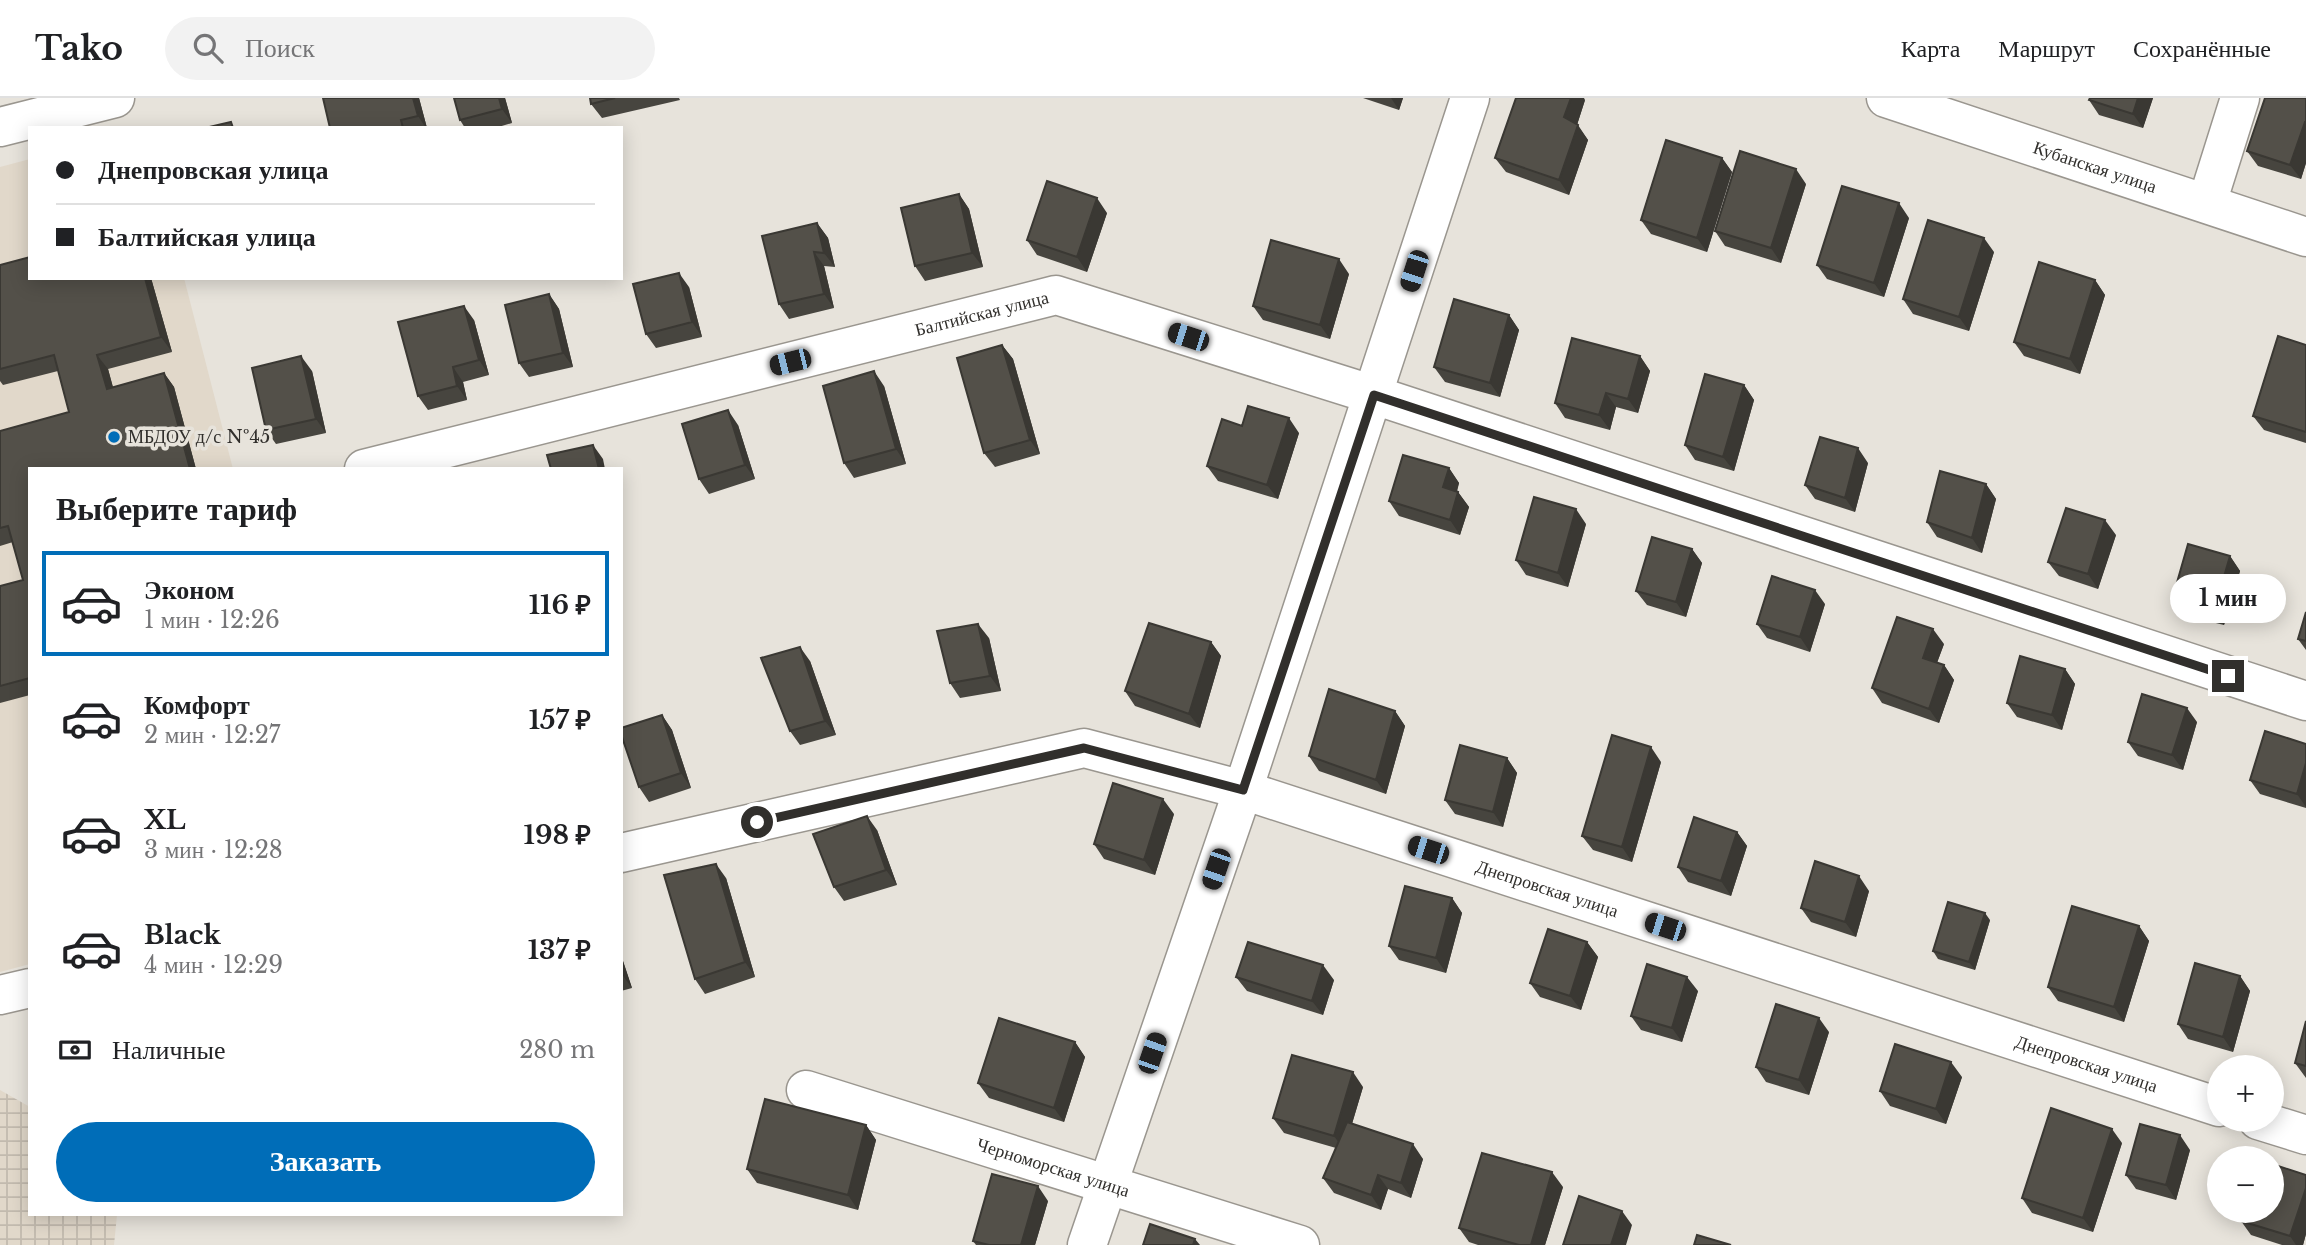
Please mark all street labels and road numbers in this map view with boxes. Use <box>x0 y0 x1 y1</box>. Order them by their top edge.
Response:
street label: Кубанская улица <box>2030 136 2159 198</box>
street label: Балтийская улица <box>913 286 1051 341</box>
street label: Днепровская улица <box>1473 855 1621 922</box>
street label: Днепровская улица <box>2012 1031 2160 1097</box>
street label: Черноморская улица <box>974 1133 1132 1202</box>

